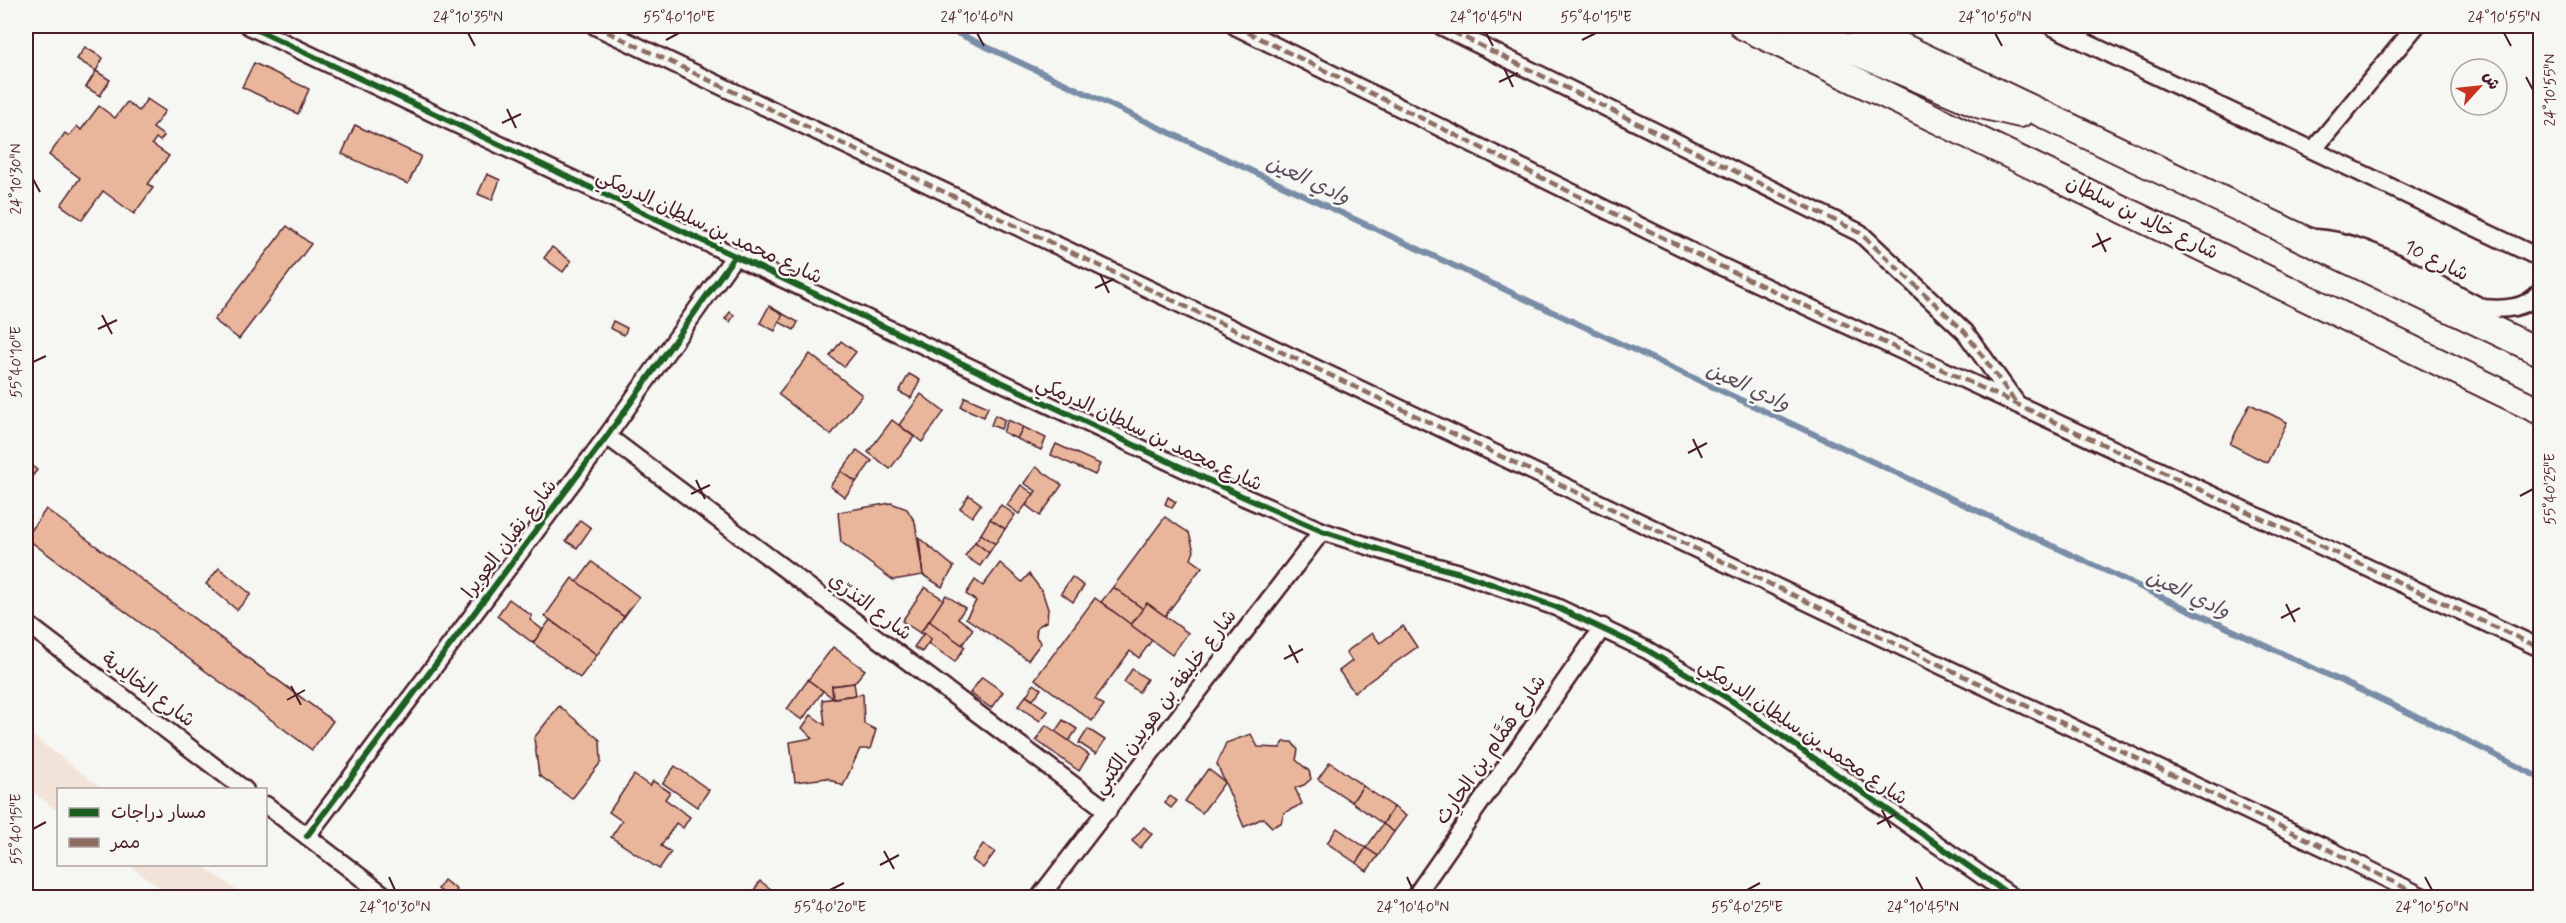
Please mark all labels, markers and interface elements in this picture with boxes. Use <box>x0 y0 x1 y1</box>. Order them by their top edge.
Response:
text: 24°10'35"N <box>433 8 503 28</box>
text: 55°40'10"E <box>643 8 715 28</box>
text: 24°10'40"N <box>941 8 1013 28</box>
text: 24°10'45"N <box>1450 8 1522 28</box>
text: 55°40'15"E <box>1560 8 1632 28</box>
text: 24°10'50"N <box>1958 8 2032 28</box>
text: 24°10'55"N <box>2468 8 2540 28</box>
text: 24°10'55"N <box>2541 54 2561 126</box>
north arrow <box>2449 57 2509 117</box>
text: ش <box>2478 68 2504 93</box>
text: 24°10'30"N <box>7 144 27 214</box>
water label: وادي العين <box>1262 148 1355 212</box>
street label: شارع محمد بن سلطان الدرمكي <box>590 163 826 294</box>
street label: شارع خالِد بن سلطان <box>2061 169 2223 267</box>
street label: شارع 10 <box>2399 234 2473 288</box>
text: 55°40'10"E <box>7 326 27 398</box>
water label: وادي العين <box>1702 355 1795 419</box>
street label: شارع محمد بن سلطان الدرمكي <box>1030 370 1266 501</box>
text: 55°40'25"E <box>2541 453 2561 525</box>
street label: شارع نقيان العويرا <box>456 474 564 604</box>
water label: وادي العين <box>2142 562 2235 626</box>
street label: شارع التذرّي <box>823 567 917 647</box>
street label: شارع خليفة بن هويدن الكتبي <box>1087 604 1246 802</box>
street label: شارع الخالِدية <box>96 646 200 734</box>
street label: شارع محمد بن سلطان الدرمكي <box>1692 652 1913 815</box>
street label: شارع هَمَّام بن الحارِث <box>1429 670 1554 831</box>
legend <box>57 788 267 866</box>
text: 55°40'15"E <box>7 793 27 865</box>
text: مسار دراجات <box>111 801 206 825</box>
text: ممر <box>109 831 140 855</box>
text: 24°10'30"N <box>360 898 430 918</box>
text: 55°40'20"E <box>794 898 867 918</box>
text: 24°10'40"N <box>1377 898 1449 918</box>
text: 55°40'25"E <box>1711 898 1783 918</box>
text: 24°10'45"N <box>1887 898 1959 918</box>
text: 24°10'50"N <box>2395 898 2469 918</box>

